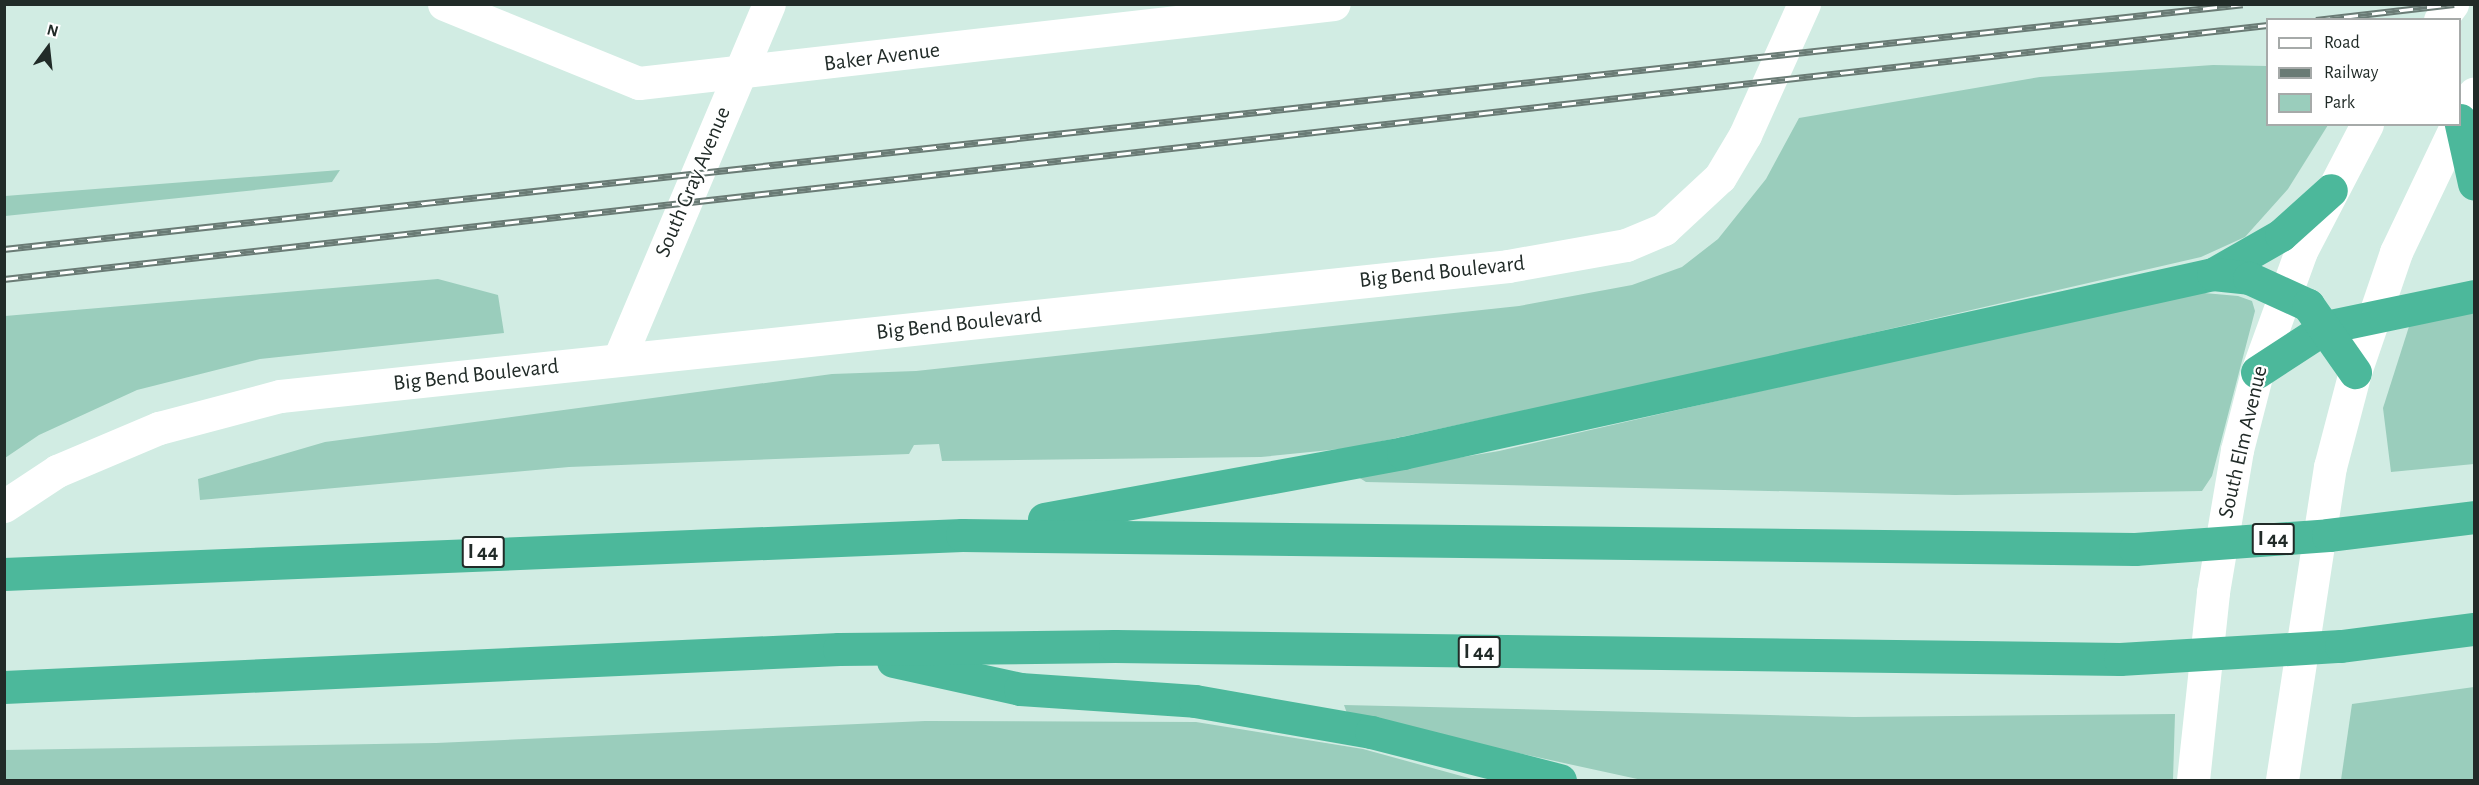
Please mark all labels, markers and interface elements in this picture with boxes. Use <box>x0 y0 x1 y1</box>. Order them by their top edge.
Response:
north arrow <box>18 18 78 78</box>
legend <box>2266 18 2461 126</box>
text: N <box>45 21 60 40</box>
text: Road <box>2324 34 2360 52</box>
street label: Baker Avenue <box>822 37 942 77</box>
text: Railway <box>2324 64 2378 82</box>
text: Park <box>2324 94 2355 112</box>
street label: South Gray Avenue <box>649 103 737 261</box>
street label: Big Bend Boulevard <box>1358 250 1526 294</box>
street label: Big Bend Boulevard <box>875 302 1043 346</box>
street label: Big Bend Boulevard <box>392 353 560 397</box>
street label: South Elm Avenue <box>2213 363 2273 521</box>
road number: I 44 <box>2250 521 2296 557</box>
road number: I 44 <box>460 534 506 570</box>
road number: I 44 <box>1456 634 1502 670</box>

